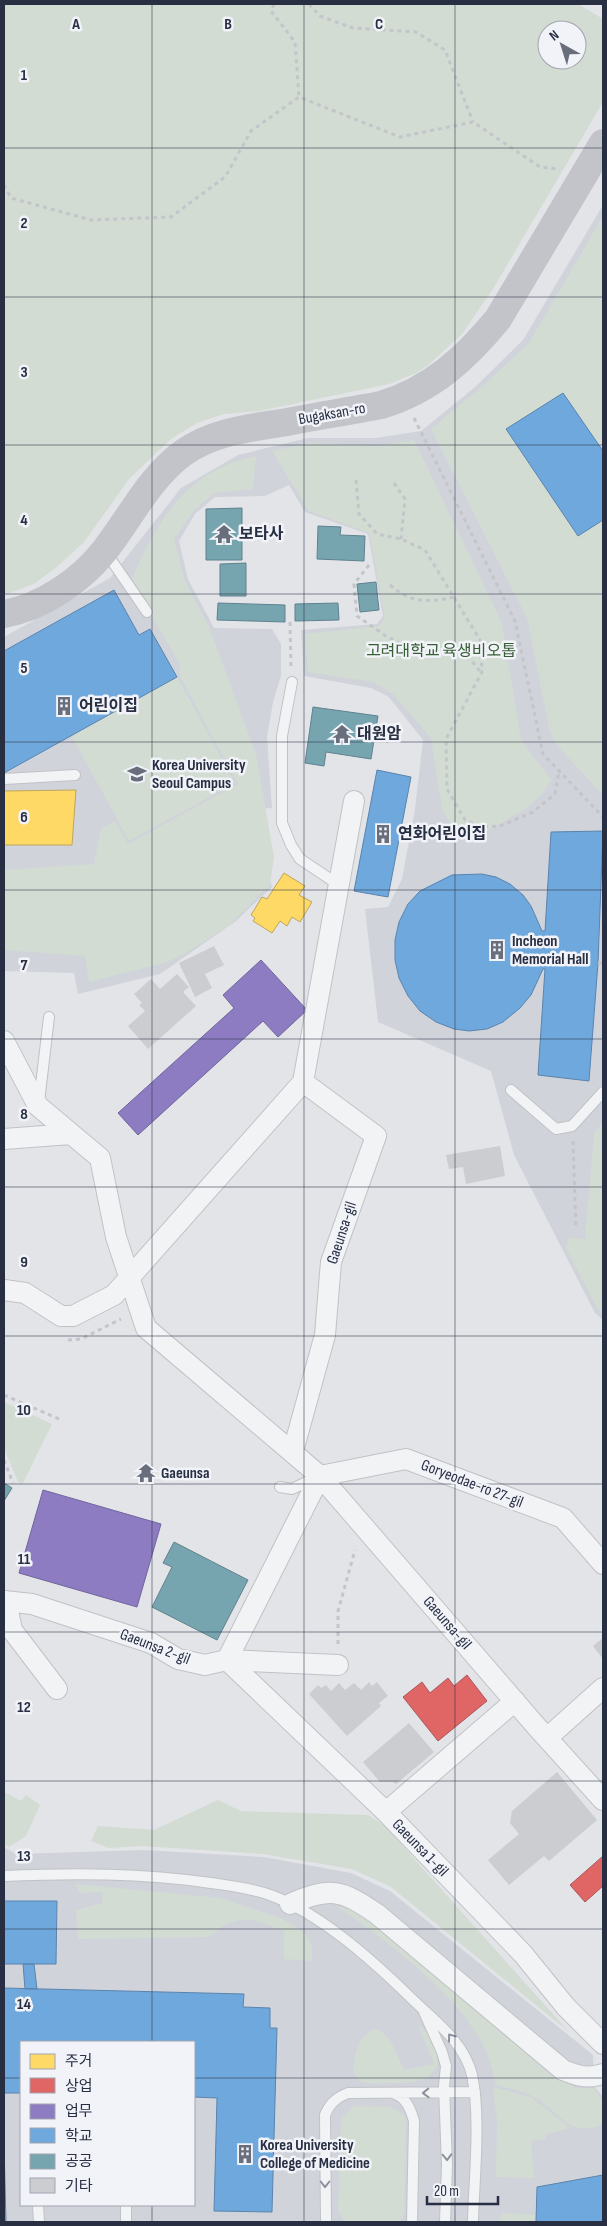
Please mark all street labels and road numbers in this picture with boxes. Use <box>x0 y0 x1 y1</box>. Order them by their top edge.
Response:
street label: Bugaksan-ro <box>297 399 367 429</box>
street label: Gaeunsa-gil <box>323 1199 361 1267</box>
street label: Goryeodae-ro 27-gil <box>418 1456 526 1512</box>
street label: Gaeunsa-gil <box>419 1592 475 1654</box>
street label: Gaeunsa 2-gil <box>117 1625 193 1669</box>
street label: Gaeunsa 1-gil <box>388 1815 452 1881</box>

